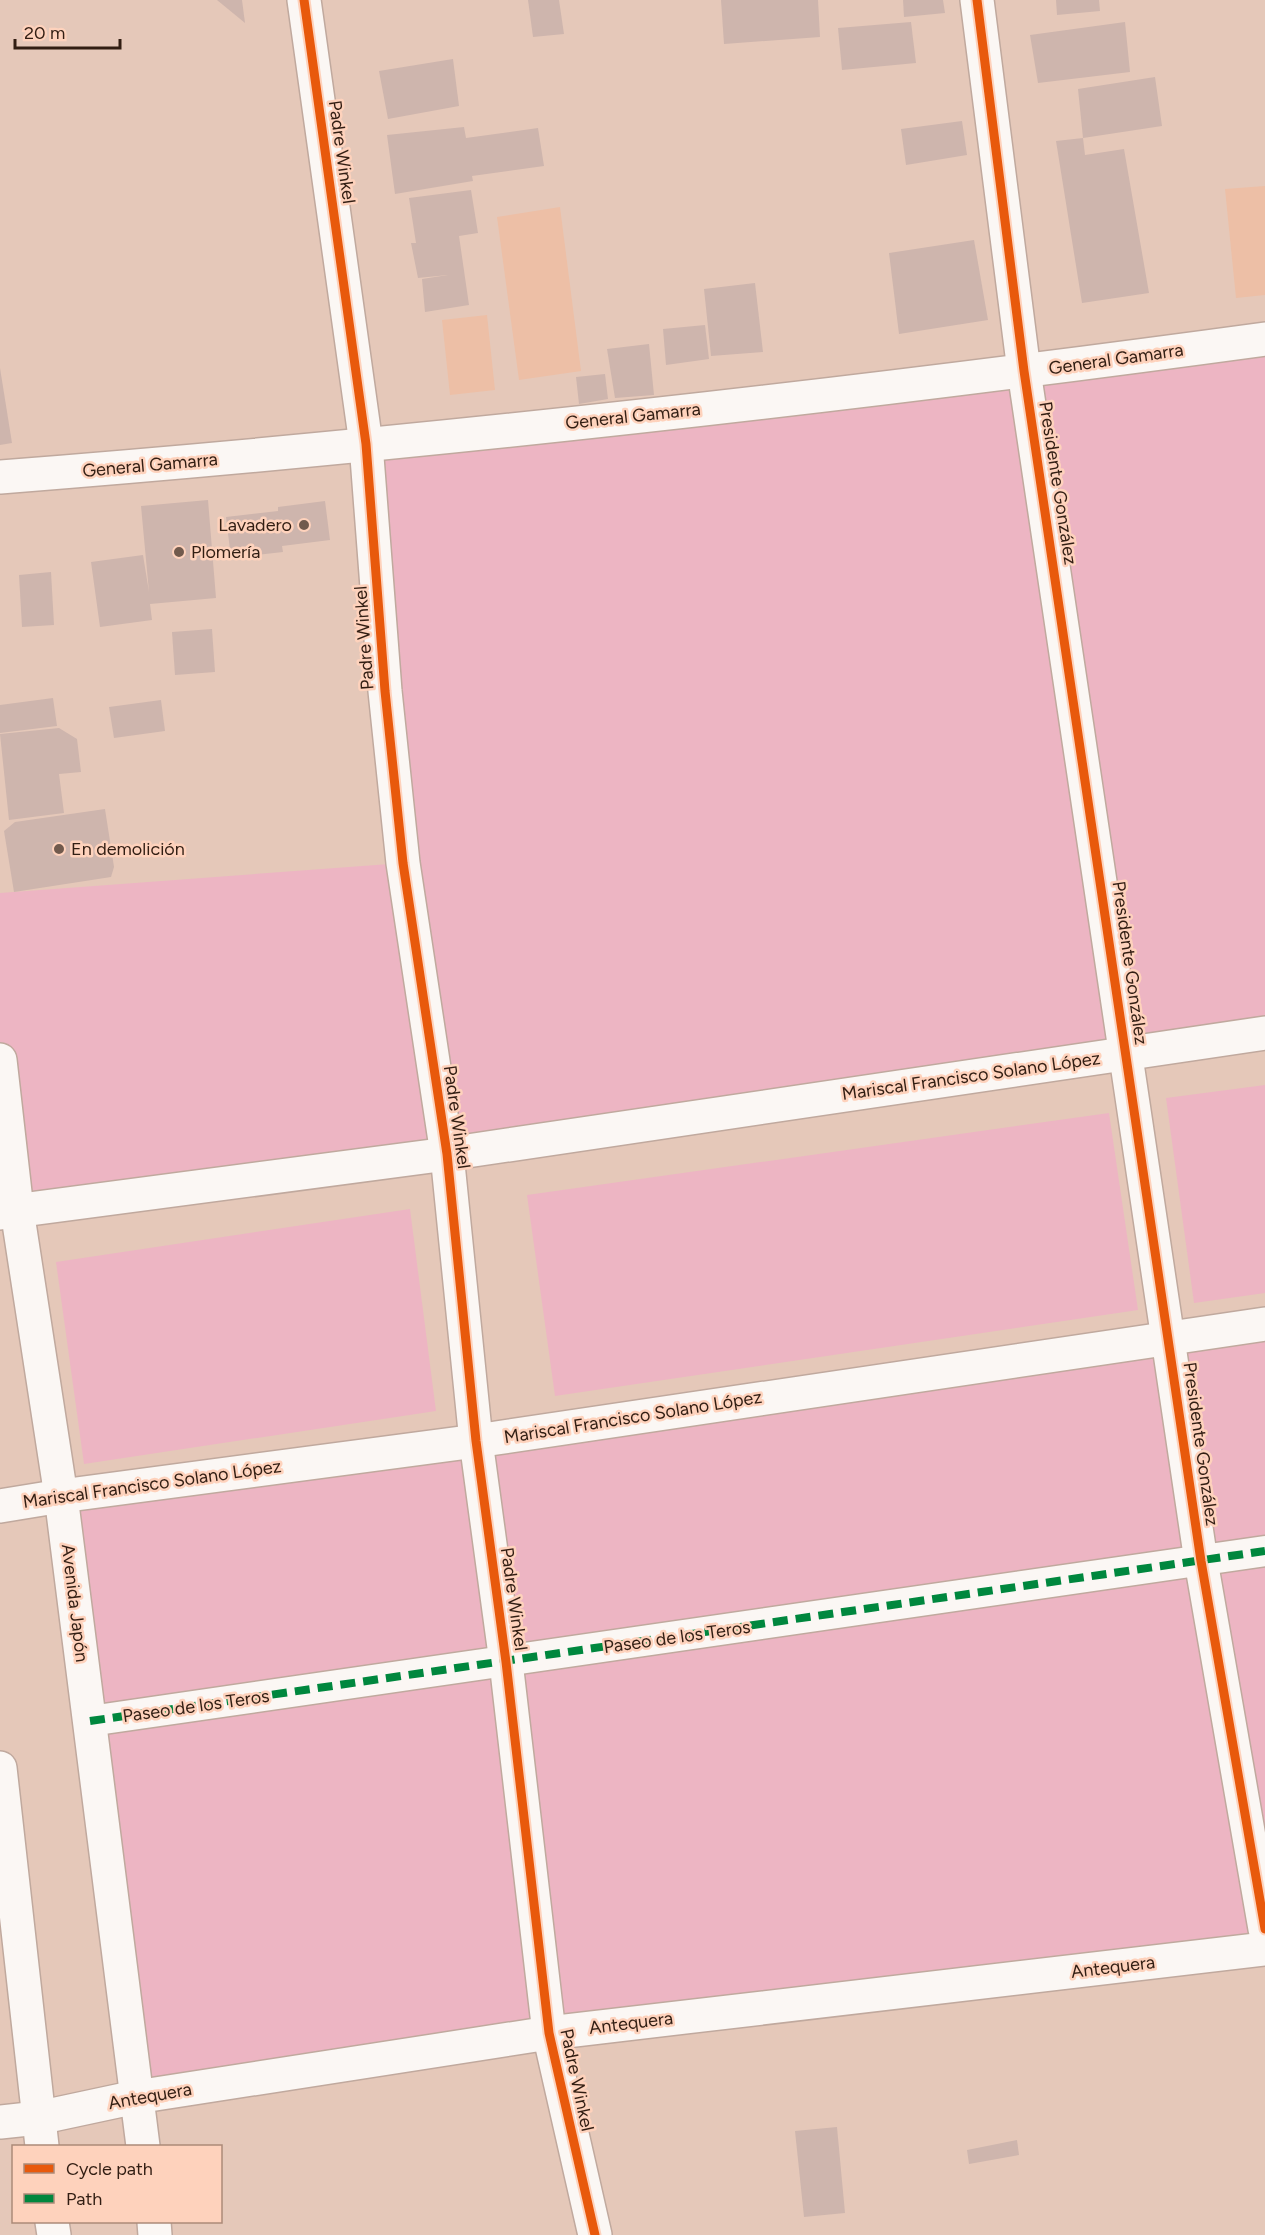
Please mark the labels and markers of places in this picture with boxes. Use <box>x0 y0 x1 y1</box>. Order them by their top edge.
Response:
place label: Lavadero <box>218 514 292 536</box>
marker: Lavadero <box>297 518 311 532</box>
place label: Plomería <box>191 541 260 563</box>
marker: Plomería <box>172 545 186 559</box>
place label: En demolición <box>71 838 185 860</box>
marker: En demolición <box>52 842 66 856</box>

